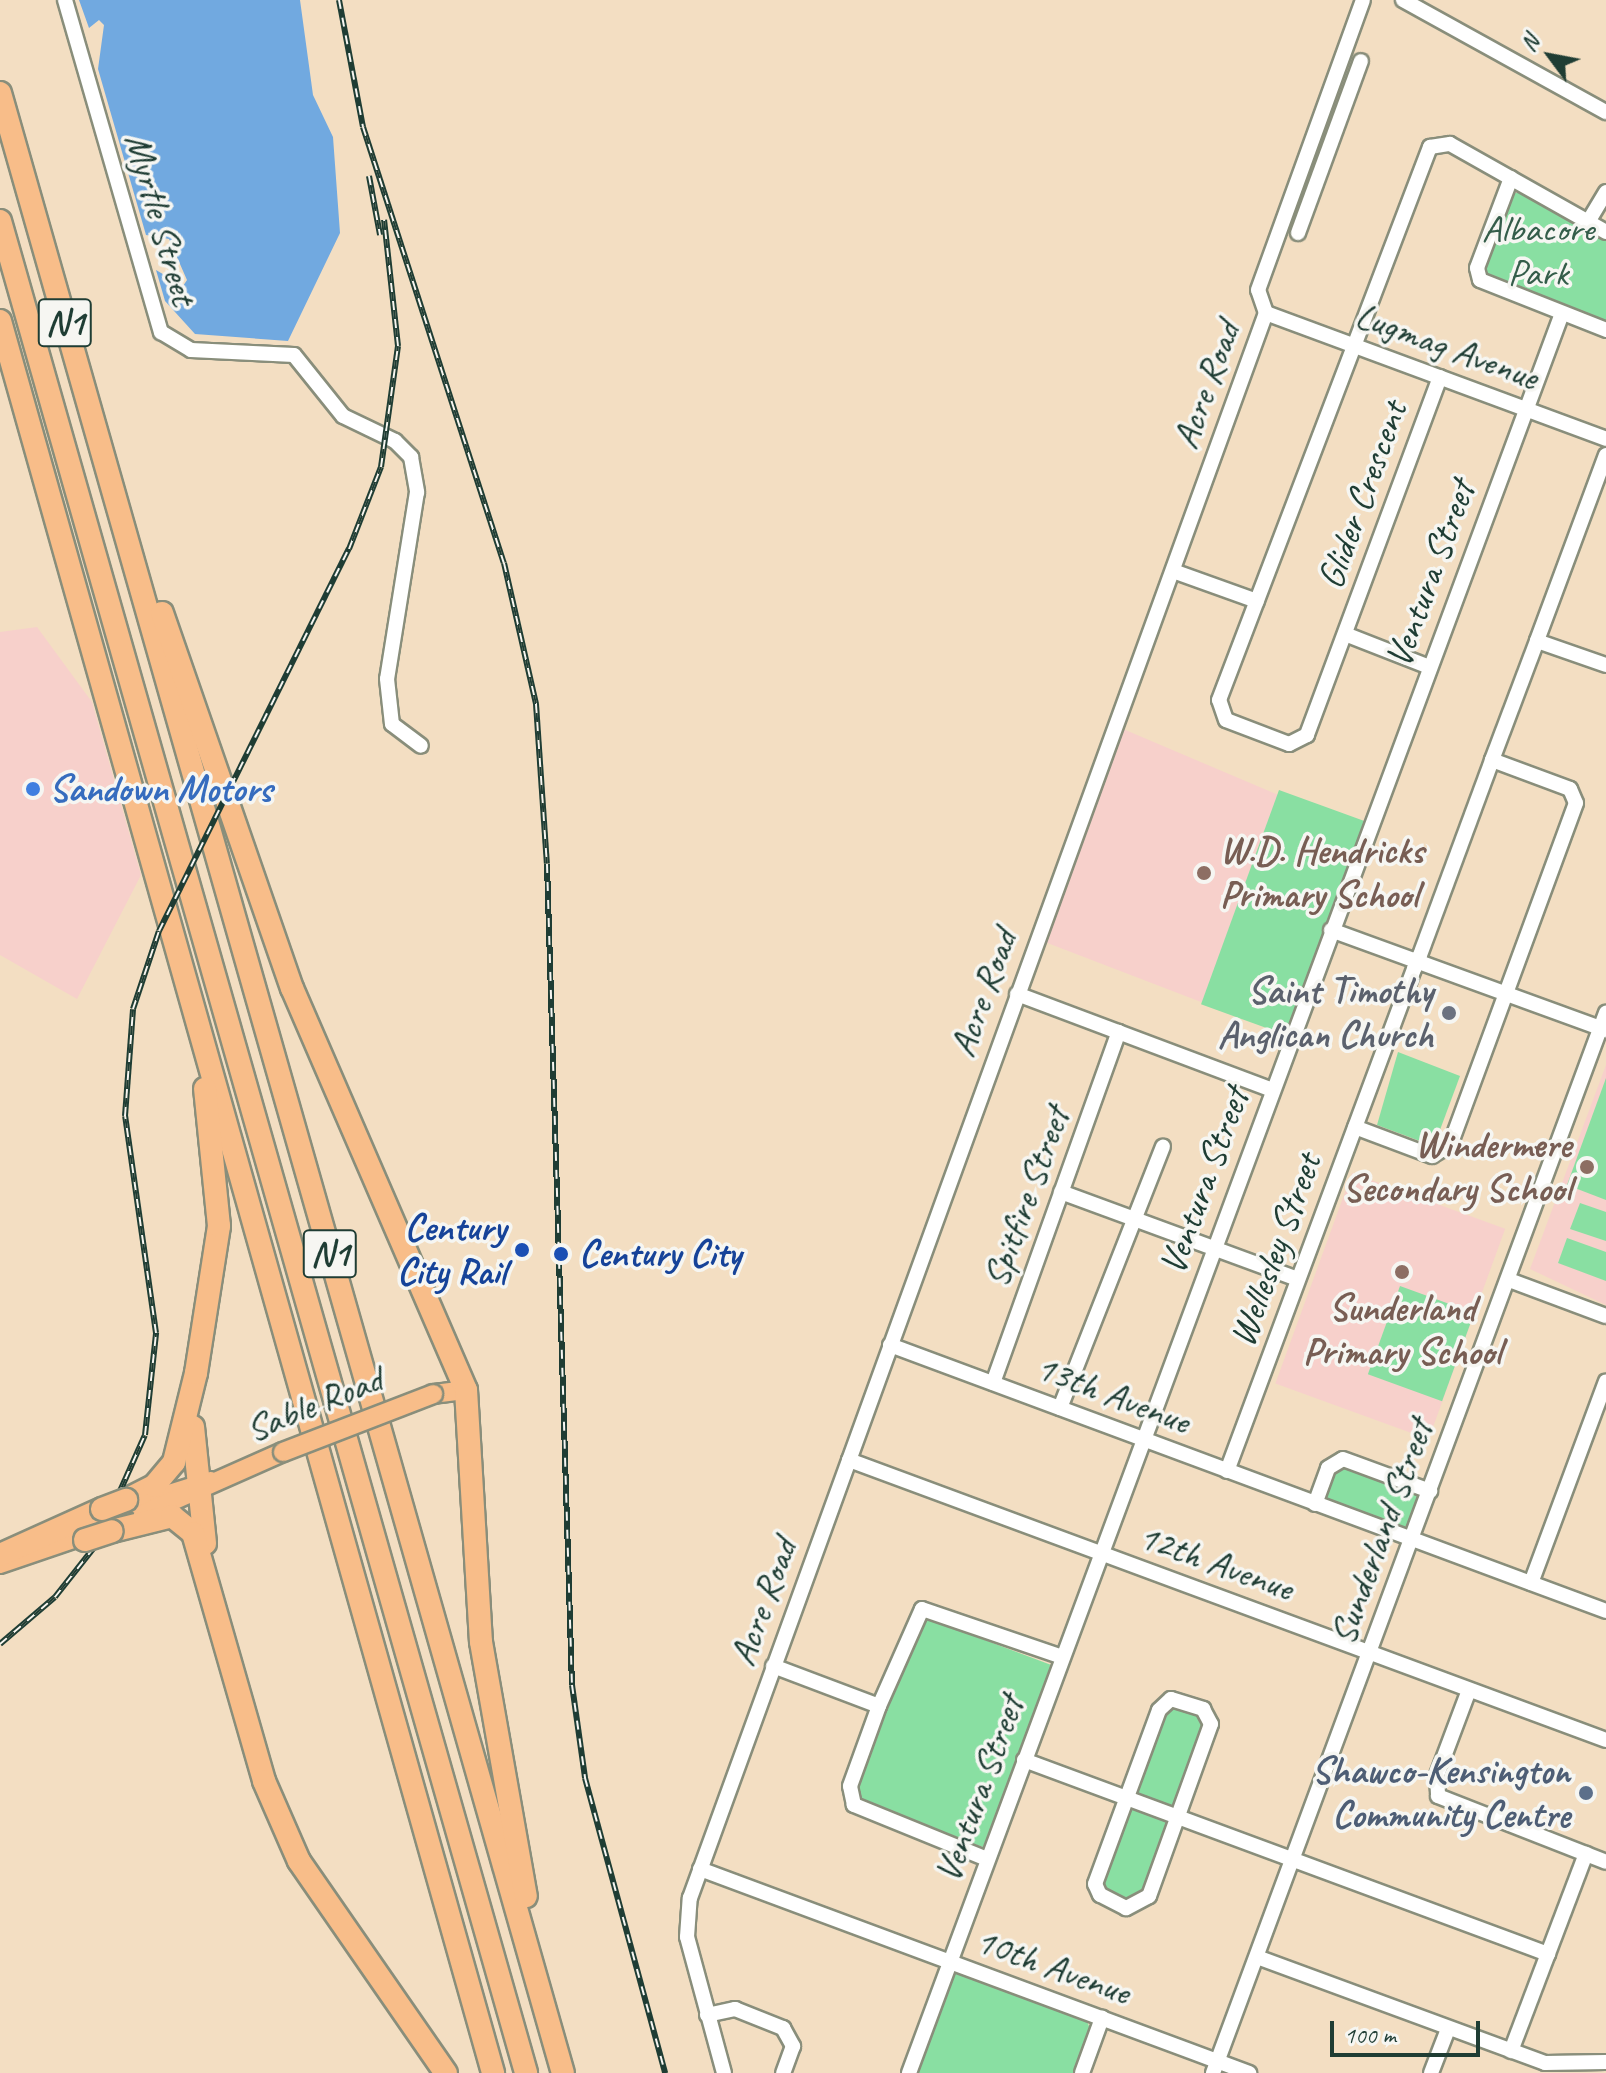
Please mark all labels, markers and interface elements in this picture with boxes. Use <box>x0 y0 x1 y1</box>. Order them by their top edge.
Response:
north arrow <box>1510 16 1590 96</box>
text: N <box>1514 30 1545 56</box>
street label: Myrtle Street <box>115 128 207 310</box>
park label: Albacore Park <box>1482 206 1594 296</box>
road number: N1 <box>37 291 93 355</box>
street label: Lugmag Avenue <box>1350 292 1544 400</box>
street label: Acre Road <box>1162 315 1250 455</box>
street label: Glider Crescent <box>1307 395 1417 595</box>
street label: Ventura Street <box>1375 475 1485 673</box>
place label: Sandown Motors <box>49 766 272 812</box>
marker: Sandown Motors <box>24 780 42 798</box>
place label: W.D. Hendricks Primary School <box>1220 828 1424 918</box>
marker: W.D. Hendricks Primary School <box>1195 864 1213 882</box>
street label: Acre Road <box>939 923 1027 1063</box>
place label: Saint Timothy Anglican Church <box>1216 968 1433 1058</box>
marker: Saint Timothy Anglican Church <box>1440 1004 1458 1022</box>
street label: Ventura Street <box>1149 1082 1259 1280</box>
street label: Spitfire Street <box>972 1101 1080 1293</box>
place label: Windermere Secondary School <box>1344 1122 1571 1212</box>
street label: Wellesley Street <box>1219 1147 1331 1353</box>
marker: Windermere Secondary School <box>1578 1158 1596 1176</box>
place label: Century City Rail <box>394 1205 506 1294</box>
road number: N1 <box>302 1222 358 1286</box>
place label: Century City <box>579 1231 741 1277</box>
marker: Century City Rail <box>513 1241 531 1259</box>
marker: Century City <box>550 1243 572 1265</box>
marker: Sunderland Primary School <box>1393 1263 1411 1281</box>
place label: Sunderland Primary School <box>1303 1285 1501 1374</box>
street label: 13th Avenue <box>1030 1344 1196 1444</box>
street label: Sable Road <box>239 1356 389 1452</box>
street label: Sunderland Street <box>1319 1413 1443 1651</box>
street label: 12th Avenue <box>1133 1513 1299 1611</box>
street label: Acre Road <box>719 1532 807 1672</box>
street label: Ventura Street <box>924 1690 1034 1888</box>
place label: Shawco-Kensington Community Centre <box>1311 1748 1570 1838</box>
marker: Shawco-Kensington Community Centre <box>1577 1784 1595 1802</box>
street label: 10th Avenue <box>970 1917 1136 2015</box>
scale bar <box>1334 2005 1484 2055</box>
text: 100 m <box>1344 2020 1396 2050</box>

